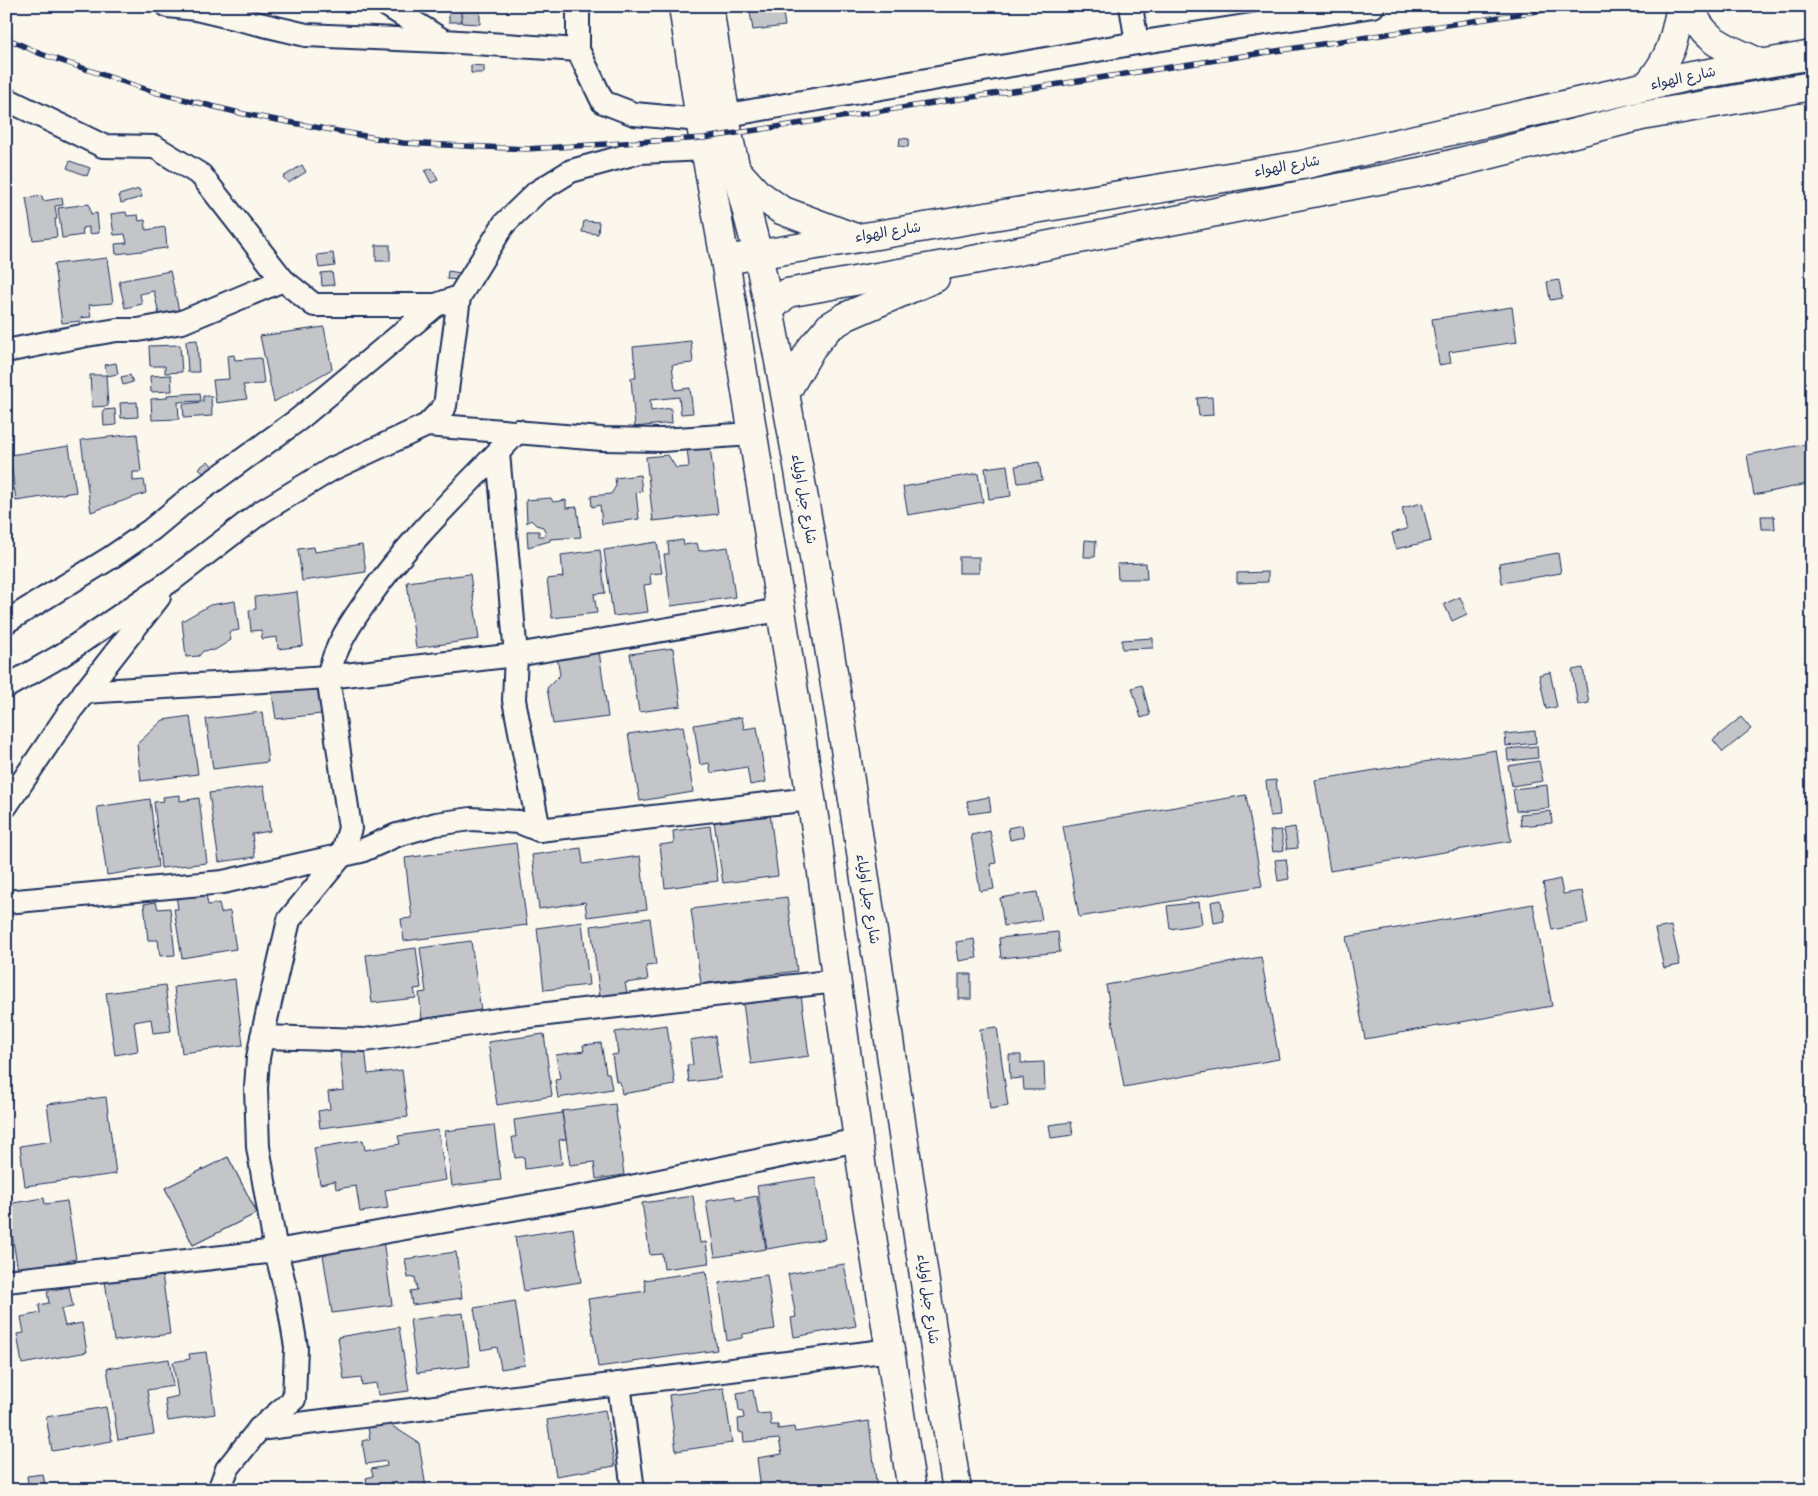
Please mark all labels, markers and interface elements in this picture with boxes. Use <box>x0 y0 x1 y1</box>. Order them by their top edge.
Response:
street label: شارع الهواء <box>1649 63 1717 94</box>
street label: شارع الهواء <box>1253 152 1321 181</box>
street label: شارع الهواء <box>854 218 922 247</box>
street label: شارع جبل اولياء <box>787 453 820 545</box>
street label: شارع جبل اولياء <box>851 853 884 945</box>
street label: شارع جبل اولياء <box>912 1253 943 1345</box>

